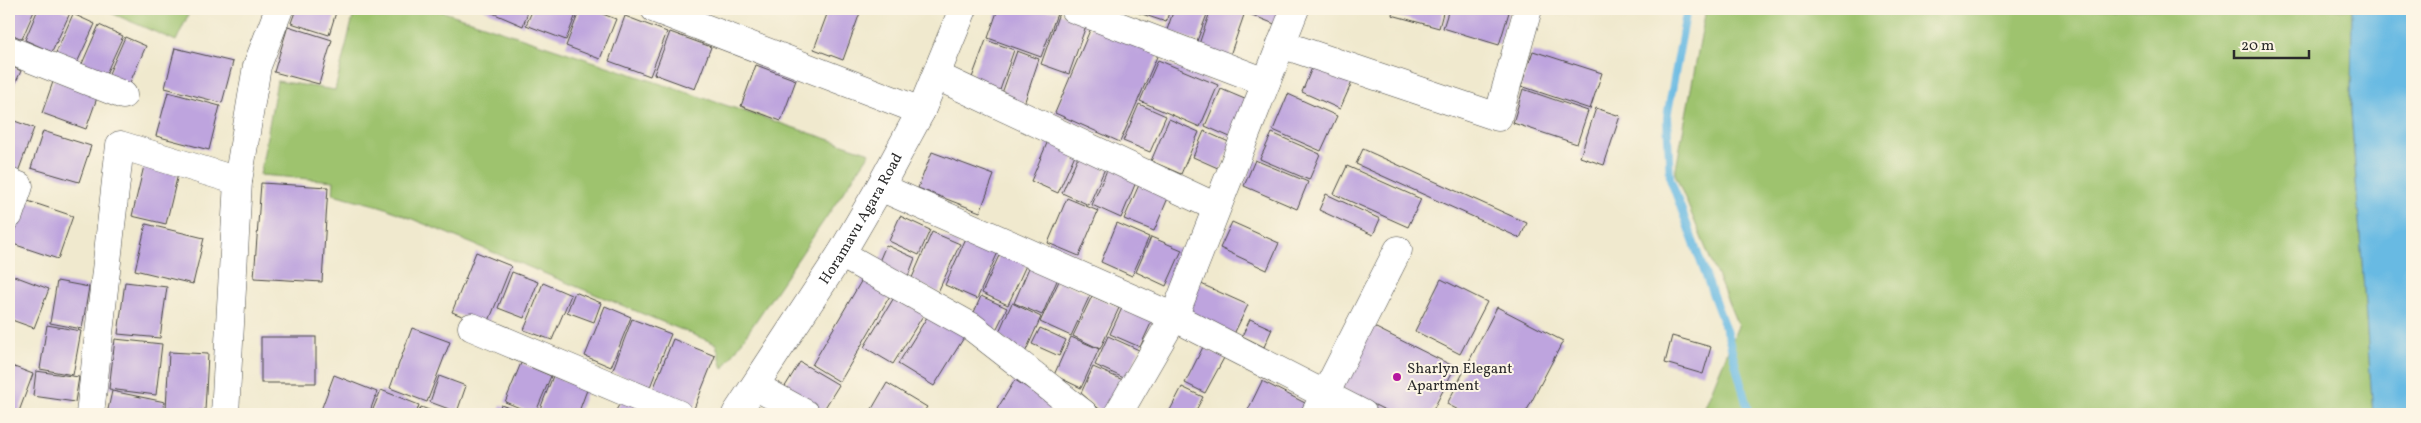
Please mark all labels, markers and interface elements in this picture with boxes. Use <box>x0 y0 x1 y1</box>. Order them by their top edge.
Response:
scale bar <box>2234 28 2308 60</box>
text: 20 m <box>2241 36 2274 57</box>
street label: Horamavu Agara Road <box>815 150 908 289</box>
place label: Sharlyn Elegant Apartment <box>1407 359 1513 397</box>
marker: Sharlyn Elegant Apartment <box>1391 371 1403 383</box>

